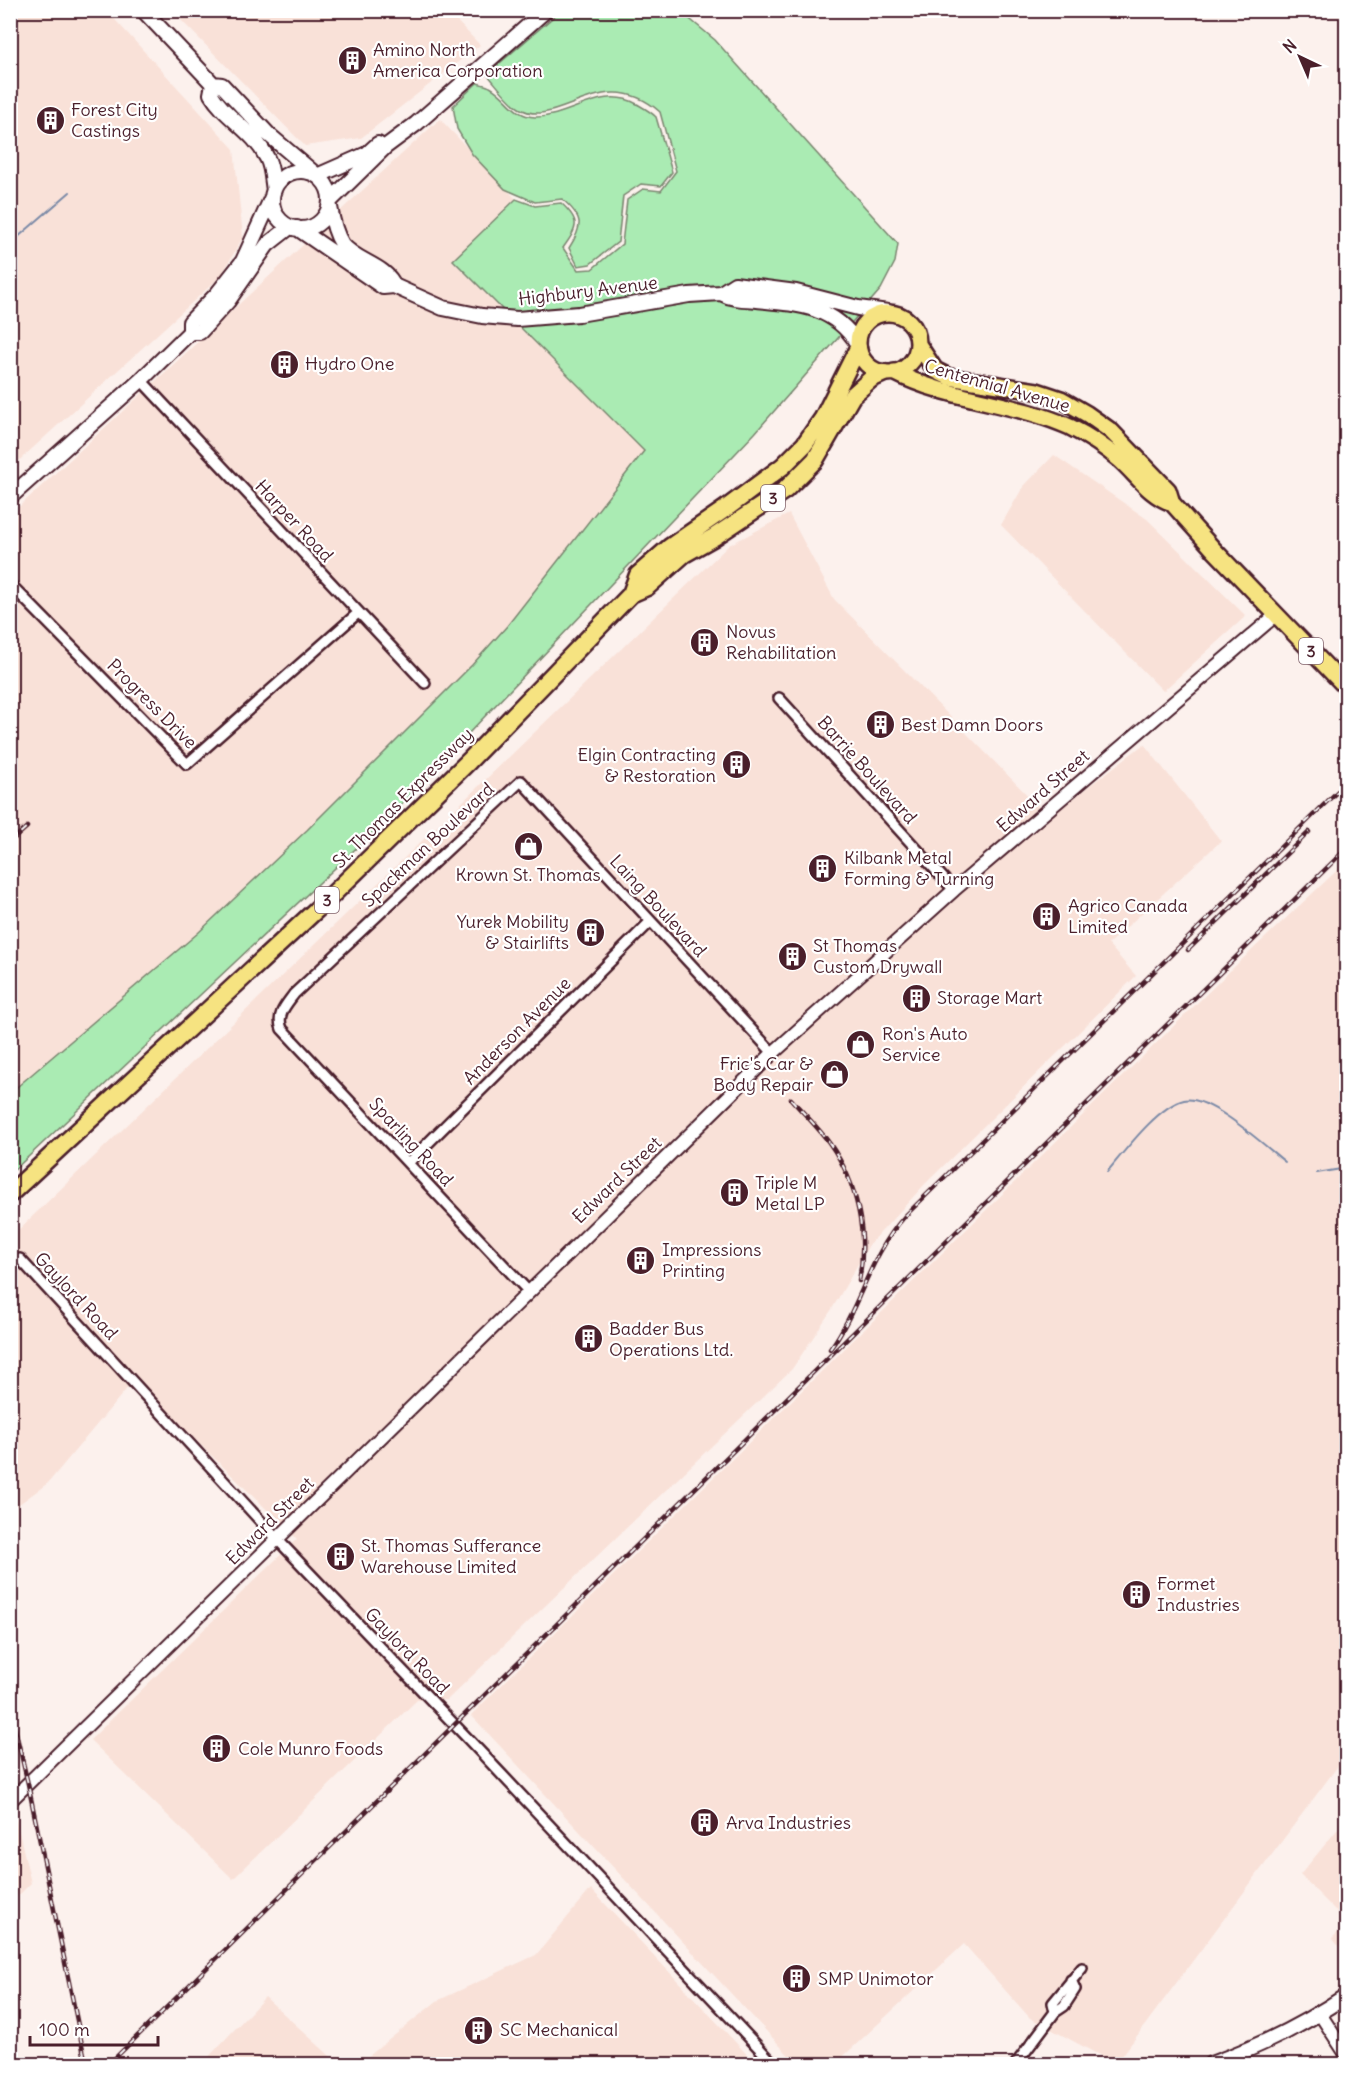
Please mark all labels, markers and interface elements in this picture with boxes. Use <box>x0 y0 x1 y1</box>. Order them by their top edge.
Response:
north arrow <box>1270 27 1330 87</box>
text: N <box>1279 35 1301 57</box>
place label: Amino North America Corporation <box>373 38 543 82</box>
building icon: Amino North America Corporation <box>336 44 368 76</box>
place label: Forest City Castings <box>71 98 158 142</box>
building icon: Forest City Castings <box>34 104 66 136</box>
street label: Highbury Avenue <box>517 271 659 310</box>
building icon: Hydro One <box>268 348 300 380</box>
place label: Hydro One <box>305 352 394 375</box>
street label: Centennial Avenue <box>922 354 1073 417</box>
street label: Harper Road <box>250 475 339 567</box>
road number: 3 <box>761 485 785 511</box>
place label: Novus Rehabilitation <box>726 620 836 664</box>
building icon: Novus Rehabilitation <box>689 626 721 658</box>
road number: 3 <box>1299 638 1323 664</box>
street label: Progress Drive <box>103 654 202 753</box>
building icon: Best Damn Doors <box>864 709 896 741</box>
street label: Barrie Boulevard <box>813 711 922 829</box>
place label: Best Damn Doors <box>901 713 1043 736</box>
street label: St. Thomas Expressway <box>328 723 478 873</box>
place label: Elgin Contracting & Restoration <box>577 743 716 787</box>
street label: Edward Street <box>992 744 1094 837</box>
building icon: Elgin Contracting & Restoration <box>721 749 753 781</box>
street label: Spackman Boulevard <box>357 777 499 912</box>
shop icon: Krown St. Thomas <box>512 830 544 862</box>
place label: Kilbank Metal Forming & Turning <box>844 846 994 890</box>
street label: Laing Boulevard <box>605 850 712 962</box>
building icon: Kilbank Metal Forming & Turning <box>807 852 839 884</box>
place label: Krown St. Thomas <box>455 863 601 886</box>
road number: 3 <box>315 887 339 913</box>
place label: Agrico Canada Limited <box>1068 894 1188 938</box>
building icon: Agrico Canada Limited <box>1031 900 1063 932</box>
place label: Yurek Mobility & Stairlifts <box>457 910 569 954</box>
building icon: Yurek Mobility & Stairlifts <box>574 916 606 948</box>
place label: St Thomas Custom Drywall <box>813 934 942 978</box>
building icon: St Thomas Custom Drywall <box>776 940 808 972</box>
street label: Anderson Avenue <box>458 972 575 1089</box>
building icon: Storage Mart <box>900 982 932 1014</box>
place label: Storage Mart <box>937 986 1042 1009</box>
place label: Ron's Auto Service <box>882 1022 968 1066</box>
shop icon: Ron's Auto Service <box>845 1028 877 1060</box>
place label: Fric's Car & Body Repair <box>713 1052 814 1096</box>
shop icon: Fric's Car & Body Repair <box>818 1058 850 1090</box>
street label: Sparling Road <box>364 1093 459 1191</box>
street label: Edward Street <box>567 1131 666 1228</box>
place label: Triple M Metal LP <box>755 1171 825 1215</box>
building icon: Triple M Metal LP <box>718 1177 750 1209</box>
place label: Impressions Printing <box>662 1238 761 1282</box>
building icon: Impressions Printing <box>625 1244 657 1276</box>
street label: Gaylord Road <box>30 1247 123 1345</box>
place label: Badder Bus Operations Ltd. <box>609 1317 733 1361</box>
building icon: Badder Bus Operations Ltd. <box>572 1323 604 1355</box>
street label: Edward Street <box>221 1472 319 1570</box>
place label: St. Thomas Sufferance Warehouse Limited <box>361 1534 541 1578</box>
building icon: St. Thomas Sufferance Warehouse Limited <box>324 1540 356 1572</box>
place label: Formet Industries <box>1157 1572 1240 1616</box>
building icon: Formet Industries <box>1120 1578 1152 1610</box>
street label: Gaylord Road <box>360 1602 455 1699</box>
building icon: Cole Munro Foods <box>201 1733 233 1765</box>
place label: Cole Munro Foods <box>238 1737 383 1760</box>
building icon: Arva Industries <box>689 1807 721 1839</box>
place label: Arva Industries <box>726 1811 851 1834</box>
building icon: SMP Unimotor <box>781 1963 813 1995</box>
place label: SMP Unimotor <box>818 1967 934 1990</box>
scale bar <box>30 2009 158 2047</box>
building icon: SC Mechanical <box>463 2014 495 2046</box>
text: 100 m <box>39 2018 90 2041</box>
place label: SC Mechanical <box>500 2018 618 2041</box>

